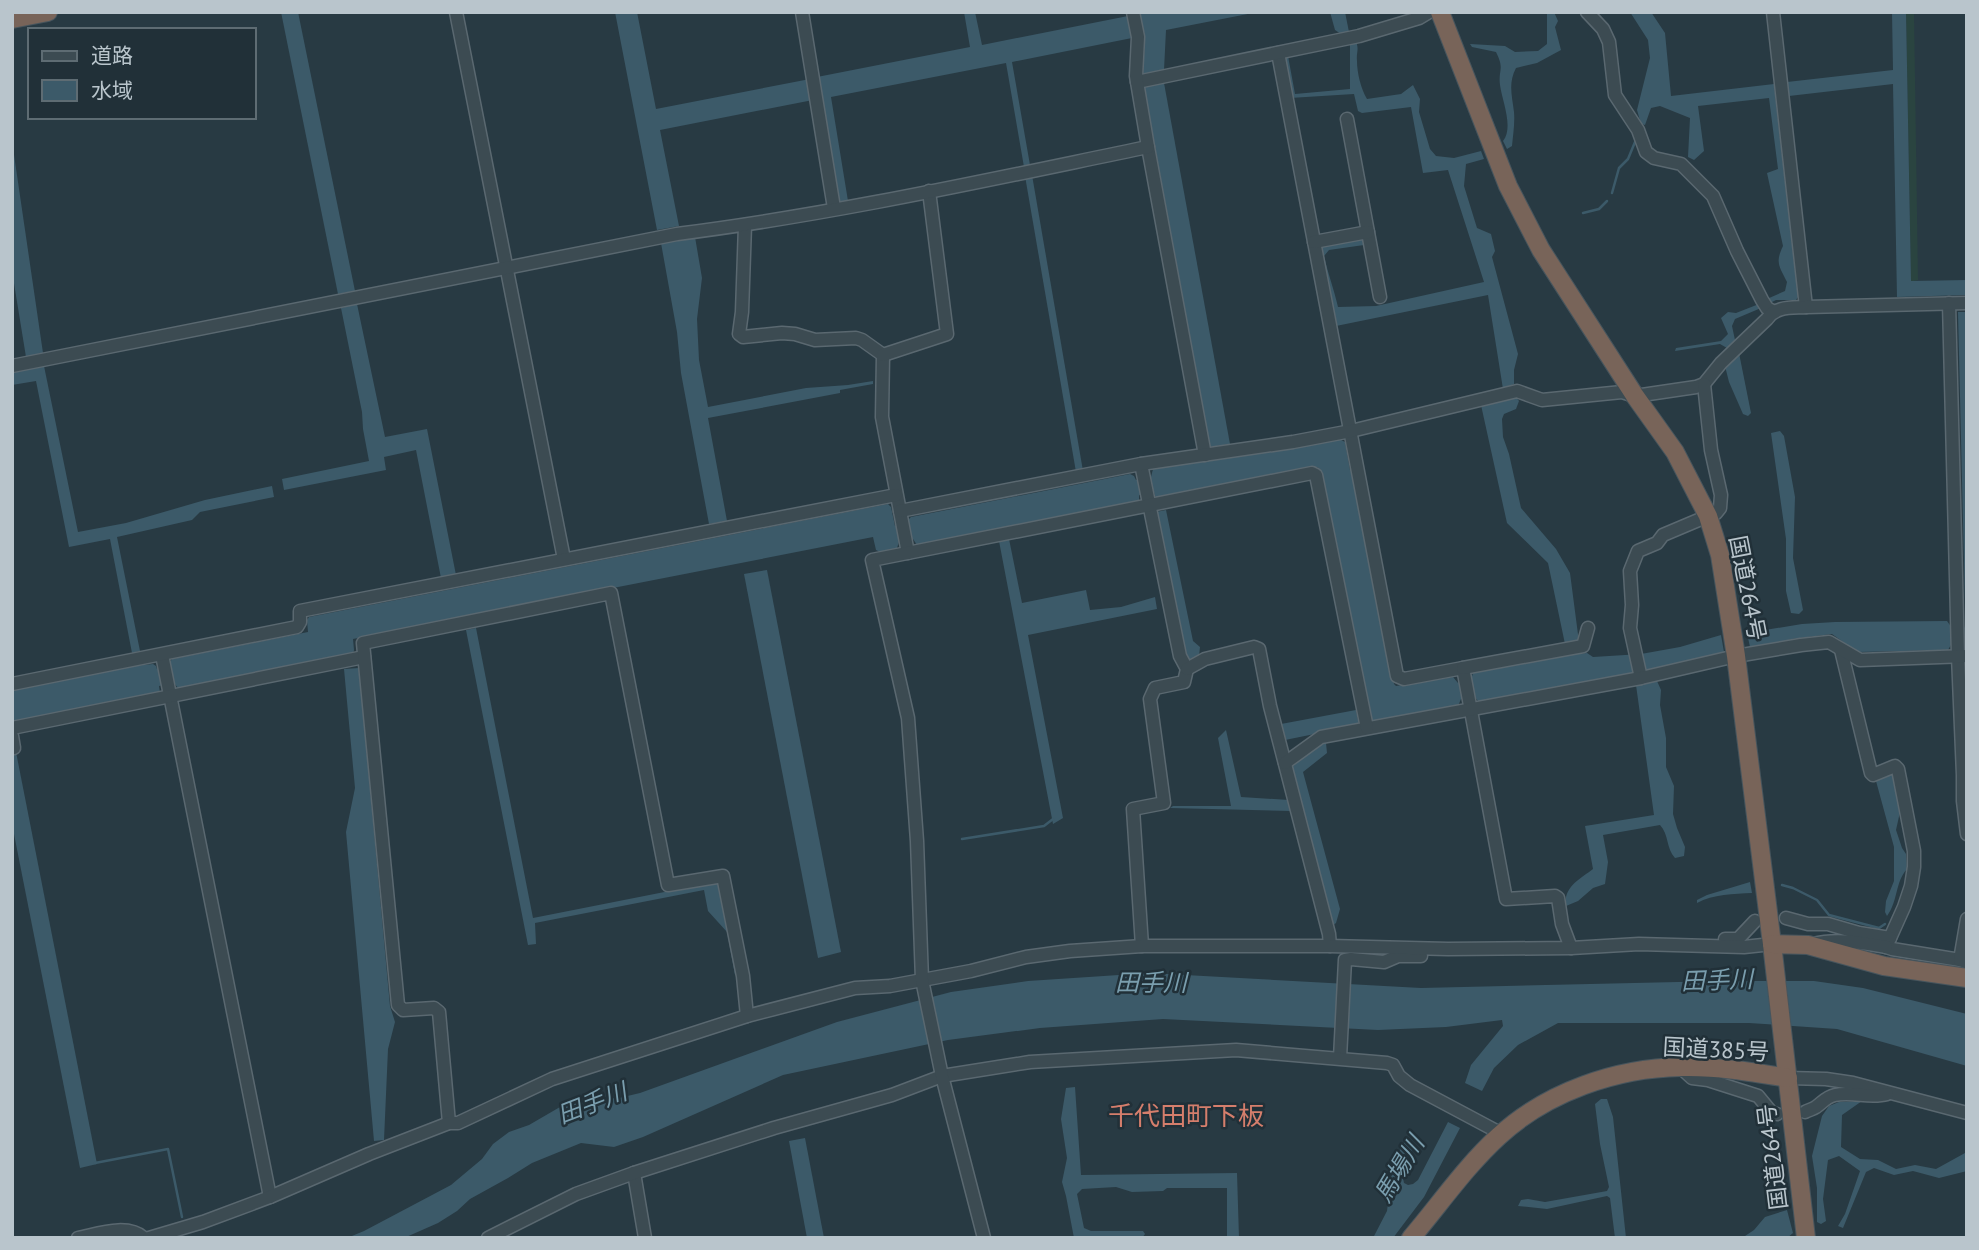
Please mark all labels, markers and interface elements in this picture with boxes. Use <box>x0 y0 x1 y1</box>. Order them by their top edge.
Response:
legend <box>28 28 256 119</box>
text: 道路 <box>91 42 133 69</box>
text: 水域 <box>91 77 133 104</box>
street label: 国道264号 <box>1724 533 1772 643</box>
water label: 田手川 <box>1680 963 1757 997</box>
water label: 田手川 <box>1115 967 1190 998</box>
street label: 国道385号 <box>1662 1032 1770 1066</box>
water label: 田手川 <box>553 1075 634 1130</box>
district label: 千代田町下板 <box>1108 1099 1264 1132</box>
street label: 国道264号 <box>1751 1102 1793 1212</box>
water label: 馬場川 <box>1367 1128 1432 1208</box>

